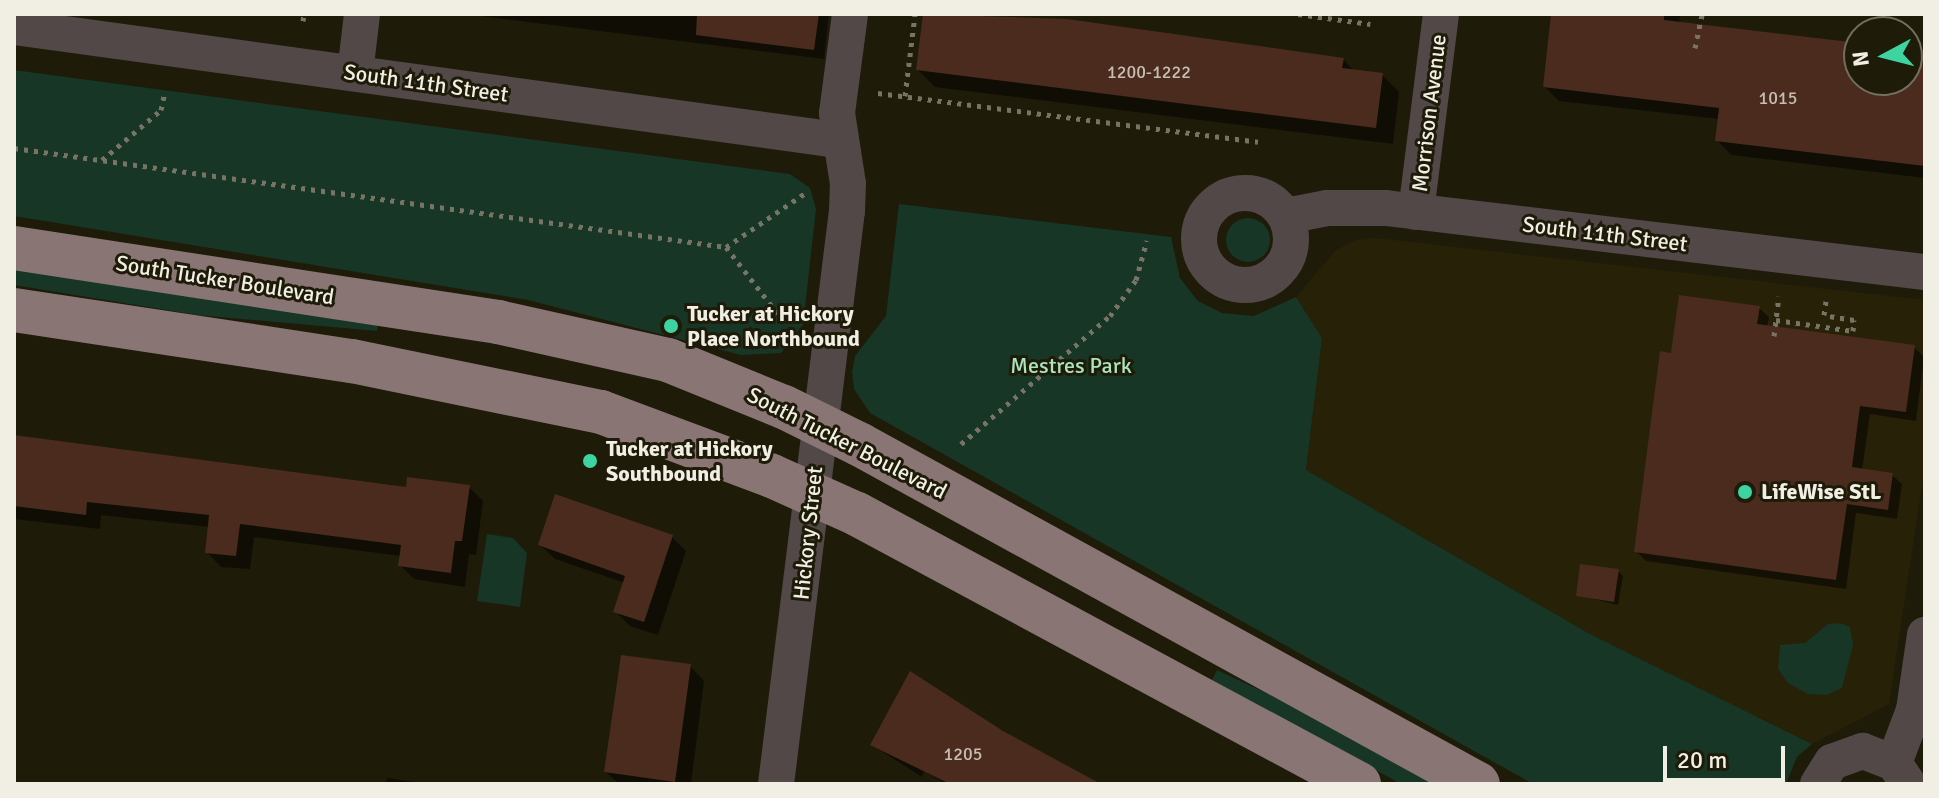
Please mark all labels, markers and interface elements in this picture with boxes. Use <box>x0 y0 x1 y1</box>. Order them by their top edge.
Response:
north arrow <box>1843 16 1923 96</box>
street label: Morrison Avenue <box>1406 33 1452 193</box>
text: N <box>1846 49 1875 68</box>
street label: South 11th Street <box>342 58 510 108</box>
house number: 1200-1222 <box>1107 61 1191 83</box>
house number: 1015 <box>1759 87 1797 109</box>
street label: South 11th Street <box>1521 211 1689 257</box>
street label: South Tucker Boulevard <box>114 250 336 310</box>
place label: Tucker at Hickory Place Northbound <box>687 300 860 352</box>
marker: Tucker at Hickory Place Northbound <box>662 317 680 335</box>
park label: Mestres Park <box>1010 353 1132 379</box>
street label: South Tucker Boulevard <box>743 381 951 505</box>
place label: Tucker at Hickory Southbound <box>606 435 773 486</box>
marker: Tucker at Hickory Southbound <box>581 452 599 470</box>
street label: Hickory Street <box>788 465 828 601</box>
place label: LifeWise StL <box>1761 479 1881 505</box>
marker: LifeWise StL <box>1736 483 1754 501</box>
scale bar <box>1667 730 1789 780</box>
house number: 1205 <box>944 743 982 765</box>
text: 20 m <box>1677 745 1727 775</box>

